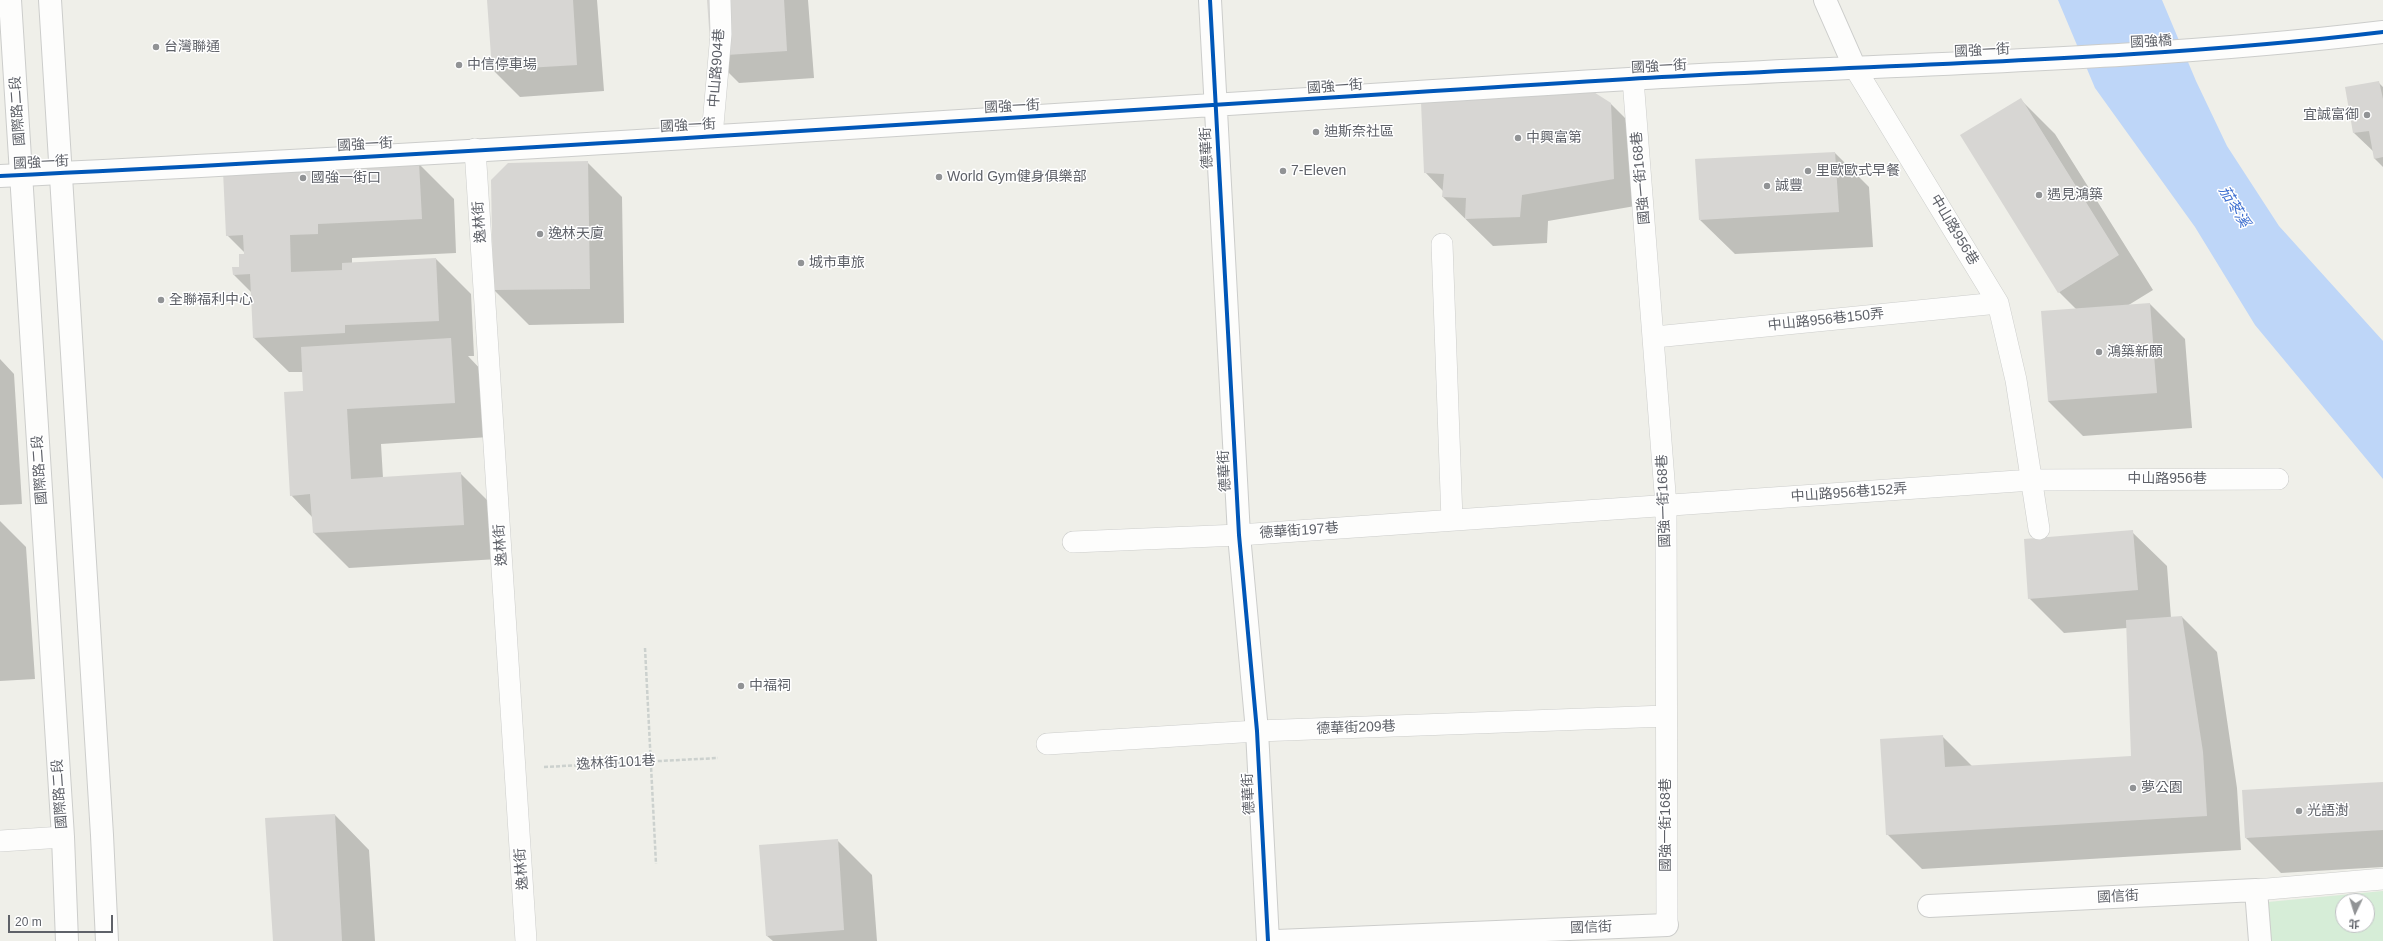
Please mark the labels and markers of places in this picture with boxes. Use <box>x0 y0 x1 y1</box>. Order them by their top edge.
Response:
place label: 台灣聯通 <box>164 39 220 55</box>
marker: 台灣聯通 <box>151 42 161 52</box>
place label: 中信停車場 <box>467 57 537 73</box>
marker: 中信停車場 <box>454 60 464 70</box>
place label: 宜誠富御 <box>2303 107 2359 123</box>
marker: 宜誠富御 <box>2362 110 2372 120</box>
place label: 迪斯奈社區 <box>1324 124 1394 140</box>
marker: 迪斯奈社區 <box>1311 127 1321 137</box>
place label: 中興富第 <box>1526 130 1582 146</box>
marker: 中興富第 <box>1513 133 1523 143</box>
place label: 7-Eleven <box>1291 163 1346 179</box>
place label: 里歐歐式早餐 <box>1816 163 1900 179</box>
marker: 7-Eleven <box>1278 166 1288 176</box>
marker: 里歐歐式早餐 <box>1803 166 1813 176</box>
place label: World Gym健身俱樂部 <box>947 169 1087 185</box>
place label: 國強一街口 <box>311 170 381 186</box>
marker: World Gym健身俱樂部 <box>934 172 944 182</box>
marker: 國強一街口 <box>298 173 308 183</box>
place label: 誠豐 <box>1775 178 1803 194</box>
marker: 誠豐 <box>1762 181 1772 191</box>
place label: 遇見鴻築 <box>2047 187 2103 203</box>
marker: 遇見鴻築 <box>2034 190 2044 200</box>
place label: 逸林天廈 <box>548 226 604 242</box>
marker: 逸林天廈 <box>535 229 545 239</box>
place label: 城市車旅 <box>809 255 865 271</box>
marker: 城市車旅 <box>796 258 806 268</box>
place label: 全聯福利中心 <box>169 292 253 308</box>
marker: 全聯福利中心 <box>156 295 166 305</box>
place label: 鴻築新願 <box>2107 344 2163 360</box>
marker: 鴻築新願 <box>2094 347 2104 357</box>
place label: 中福祠 <box>749 678 791 694</box>
marker: 中福祠 <box>736 681 746 691</box>
place label: 夢公園 <box>2141 780 2183 796</box>
marker: 夢公園 <box>2128 783 2138 793</box>
place label: 光語澍 <box>2307 803 2349 819</box>
marker: 光語澍 <box>2294 806 2304 816</box>

